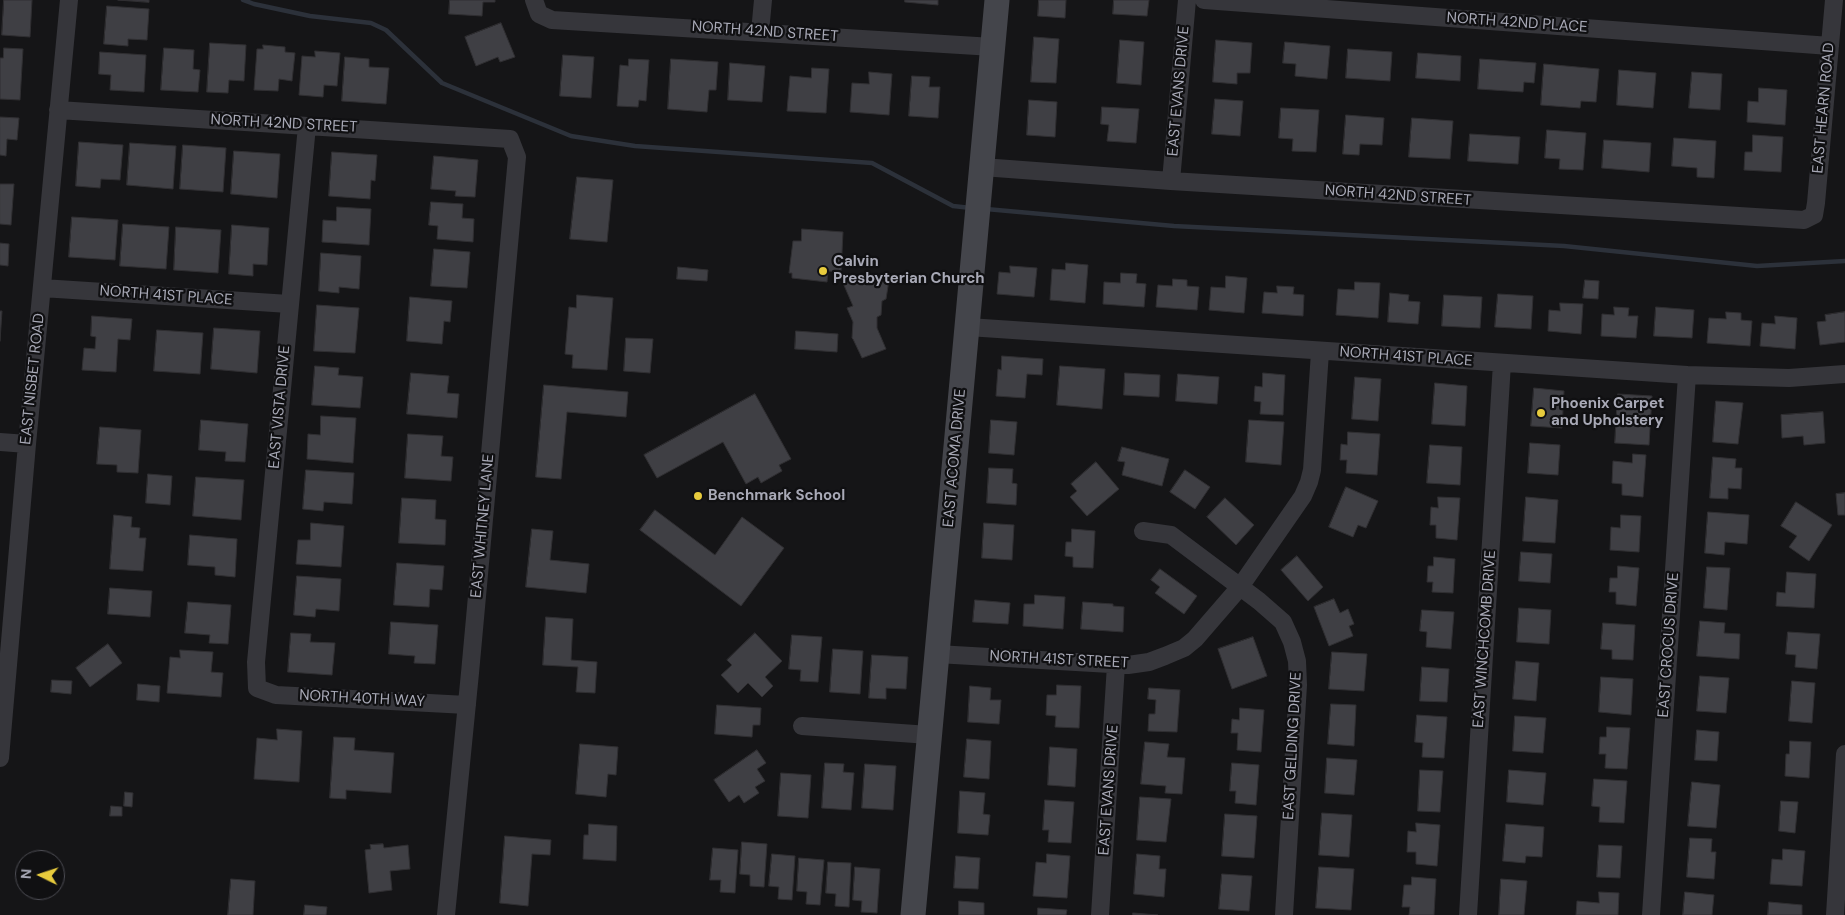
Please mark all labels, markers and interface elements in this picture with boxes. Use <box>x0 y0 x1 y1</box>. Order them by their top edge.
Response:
street label: NORTH 42ND PLACE <box>1446 9 1588 37</box>
street label: NORTH 42ND STREET <box>691 18 839 46</box>
street label: EAST EVANS DRIVE <box>1164 25 1194 157</box>
street label: EAST HEARN ROAD <box>1809 42 1839 174</box>
street label: NORTH 42ND STREET <box>210 111 358 137</box>
street label: NORTH 42ND STREET <box>1324 182 1472 210</box>
place label: Calvin Presbyterian Church <box>833 253 985 288</box>
marker: Calvin Presbyterian Church <box>817 265 829 277</box>
street label: NORTH 41ST PLACE <box>99 282 233 310</box>
street label: EAST NISBET ROAD <box>17 313 49 445</box>
street label: NORTH 41ST PLACE <box>1339 343 1473 371</box>
street label: EAST VISTA DRIVE <box>266 345 294 469</box>
street label: EAST ACOMA DRIVE <box>940 388 970 528</box>
place label: Phoenix Carpet and Upholstery <box>1551 395 1664 430</box>
marker: Phoenix Carpet and Upholstery <box>1535 407 1547 419</box>
street label: EAST WHITNEY LANE <box>468 453 498 599</box>
place label: Benchmark School <box>708 487 845 505</box>
marker: Benchmark School <box>692 490 704 502</box>
street label: EAST WINCHCOMB DRIVE <box>1470 550 1500 728</box>
street label: EAST CROCUS DRIVE <box>1655 572 1683 718</box>
street label: NORTH 41ST STREET <box>989 647 1129 673</box>
street label: EAST GELDING DRIVE <box>1280 672 1306 820</box>
street label: NORTH 40TH WAY <box>299 687 425 711</box>
street label: EAST EVANS DRIVE <box>1095 724 1123 856</box>
north arrow <box>15 850 65 900</box>
text: N <box>17 868 35 880</box>

